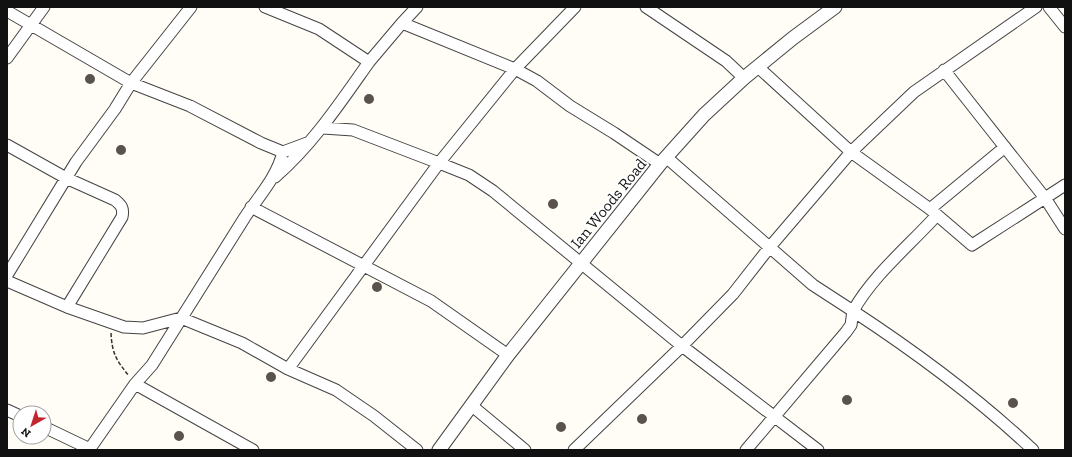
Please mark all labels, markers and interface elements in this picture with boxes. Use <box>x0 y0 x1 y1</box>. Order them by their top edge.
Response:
street label: Ian Woods Road <box>567 155 650 252</box>
north arrow <box>12 405 52 445</box>
text: N <box>18 424 33 440</box>

